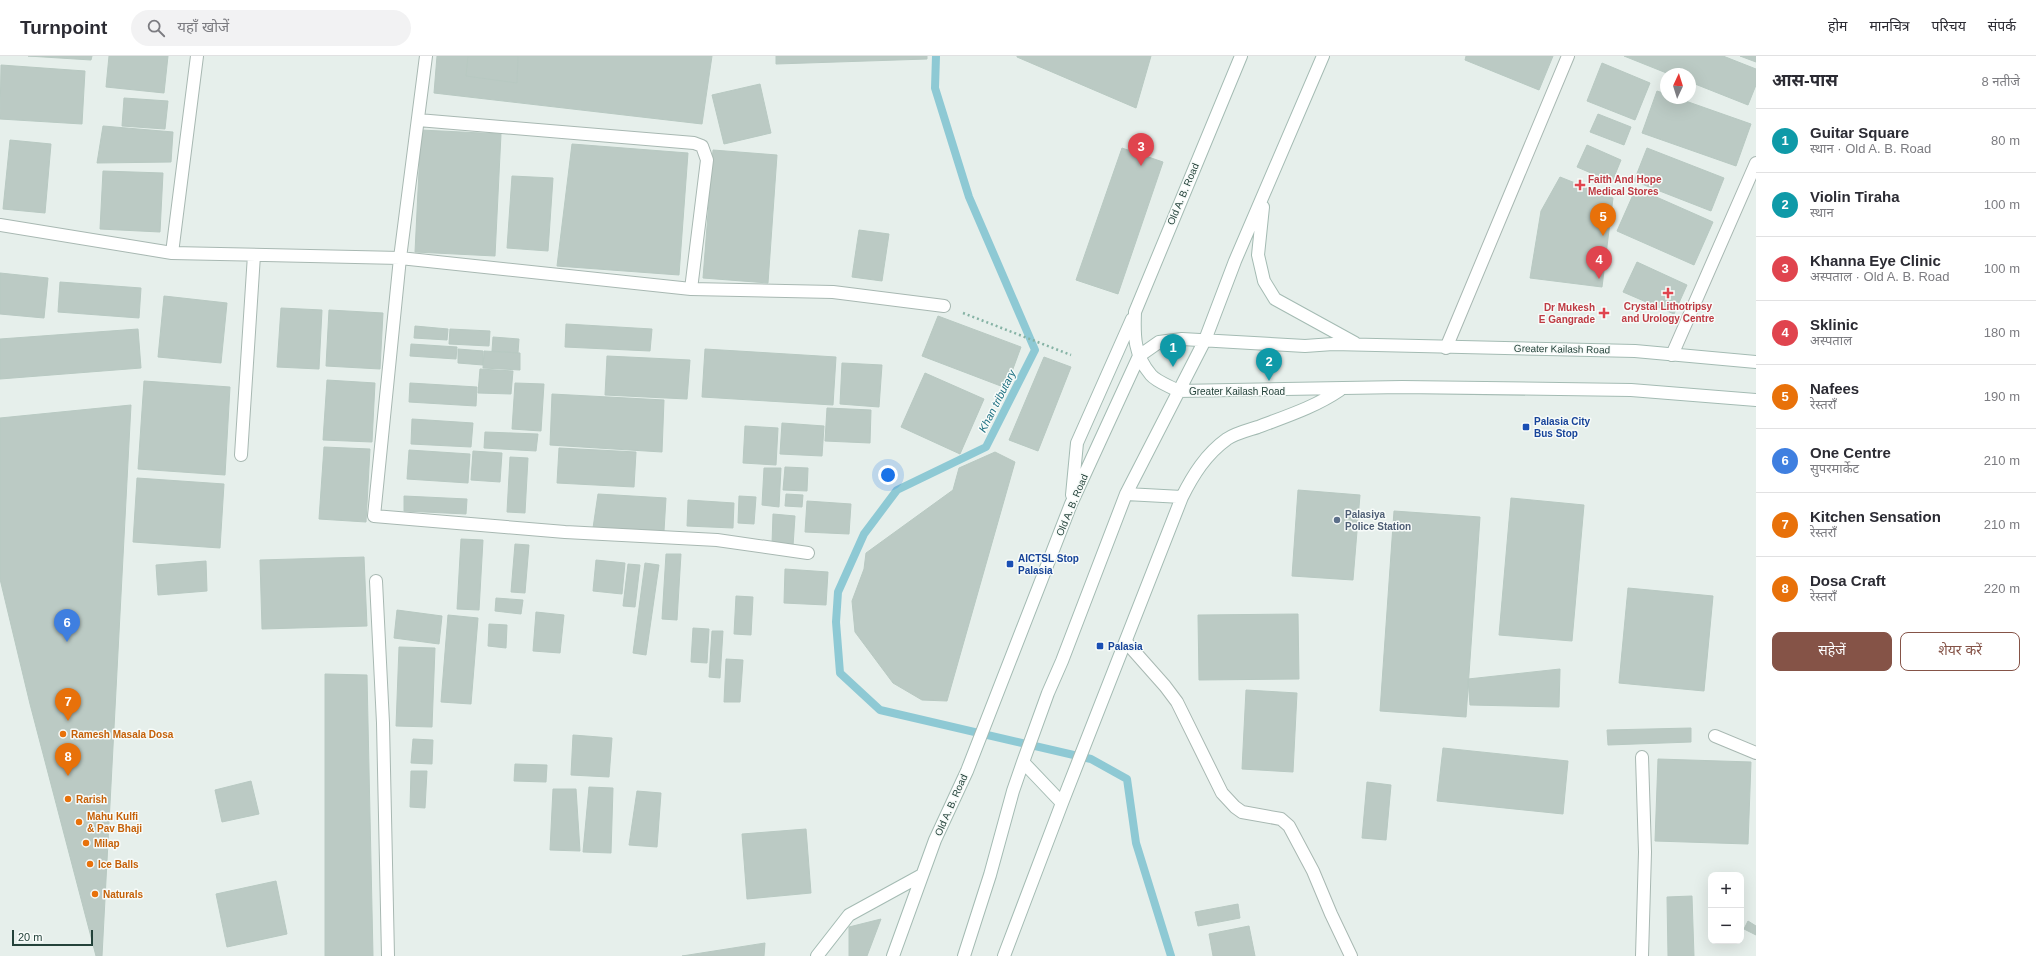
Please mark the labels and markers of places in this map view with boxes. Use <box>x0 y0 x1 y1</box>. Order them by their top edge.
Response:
pin: 3 <box>1128 133 1154 166</box>
place label: Faith And Hope Medical Stores <box>1588 174 1662 197</box>
marker: Faith And Hope Medical Stores <box>1575 180 1585 190</box>
pin: 5 <box>1590 203 1616 236</box>
pin: 4 <box>1586 246 1612 279</box>
marker: Crystal Lithotripsy and Urology Centre <box>1662 287 1674 299</box>
place label: Crystal Lithotripsy and Urology Centre <box>1622 301 1715 324</box>
place label: Dr Mukesh E Gangrade <box>1539 302 1595 325</box>
marker: Dr Mukesh E Gangrade <box>1598 307 1610 319</box>
pin: 1 <box>1160 334 1186 367</box>
pin: 2 <box>1256 348 1282 381</box>
place label: Palasia City Bus Stop <box>1534 416 1591 439</box>
marker: Palasia City Bus Stop <box>1521 422 1531 432</box>
place label: Palasiya Police Station <box>1345 509 1411 532</box>
marker: Palasiya Police Station <box>1332 515 1342 525</box>
place label: AICTSL Stop Palasia <box>1018 553 1079 576</box>
marker: AICTSL Stop Palasia <box>1005 559 1015 569</box>
pin: 6 <box>54 609 80 642</box>
marker: Palasia <box>1095 641 1105 651</box>
place label: Palasia <box>1108 641 1143 652</box>
pin: 7 <box>55 688 81 721</box>
marker: Ramesh Masala Dosa <box>58 729 68 739</box>
place label: Ramesh Masala Dosa <box>71 729 174 740</box>
pin: 8 <box>55 743 81 776</box>
marker: Rarish <box>63 794 73 804</box>
place label: Rarish <box>76 794 107 805</box>
place label: Mahu Kulfi & Pav Bhaji <box>87 811 142 834</box>
marker: Mahu Kulfi & Pav Bhaji <box>74 817 84 827</box>
marker: Milap <box>81 838 91 848</box>
place label: Milap <box>94 838 120 849</box>
marker: Ice Balls <box>85 859 95 869</box>
place label: Ice Balls <box>98 859 139 870</box>
marker: Naturals <box>90 889 100 899</box>
place label: Naturals <box>103 889 143 900</box>

